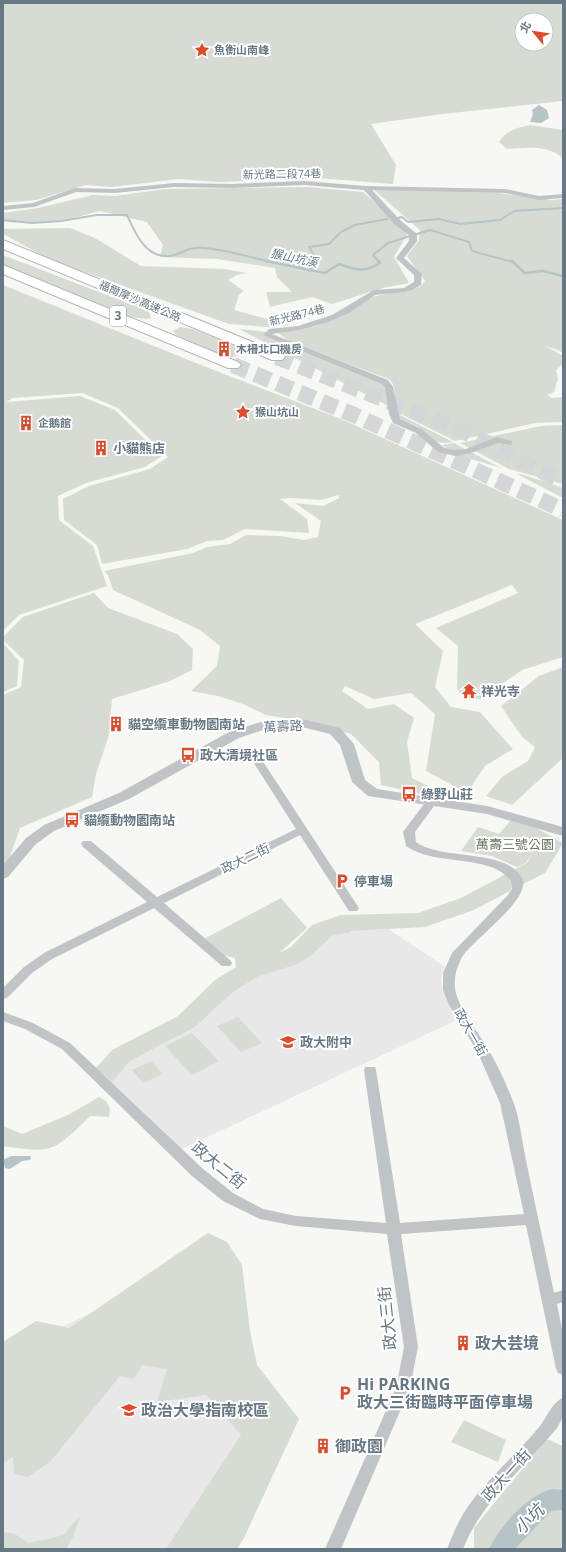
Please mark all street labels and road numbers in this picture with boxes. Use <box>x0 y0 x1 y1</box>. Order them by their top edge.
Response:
street label: 新光路二段74巷 <box>243 165 321 182</box>
street label: 福爾摩沙高速公路 <box>97 276 184 325</box>
street label: 新光路74巷 <box>268 300 326 329</box>
road number: 3 <box>110 306 126 326</box>
street label: 萬壽路 <box>263 716 303 736</box>
street label: 政大二街 <box>218 839 272 877</box>
street label: 政大一街 <box>450 1005 492 1059</box>
street label: 政大二街 <box>187 1136 251 1194</box>
street label: 政大三街 <box>373 1285 401 1351</box>
street label: 政大一街 <box>476 1444 536 1506</box>

